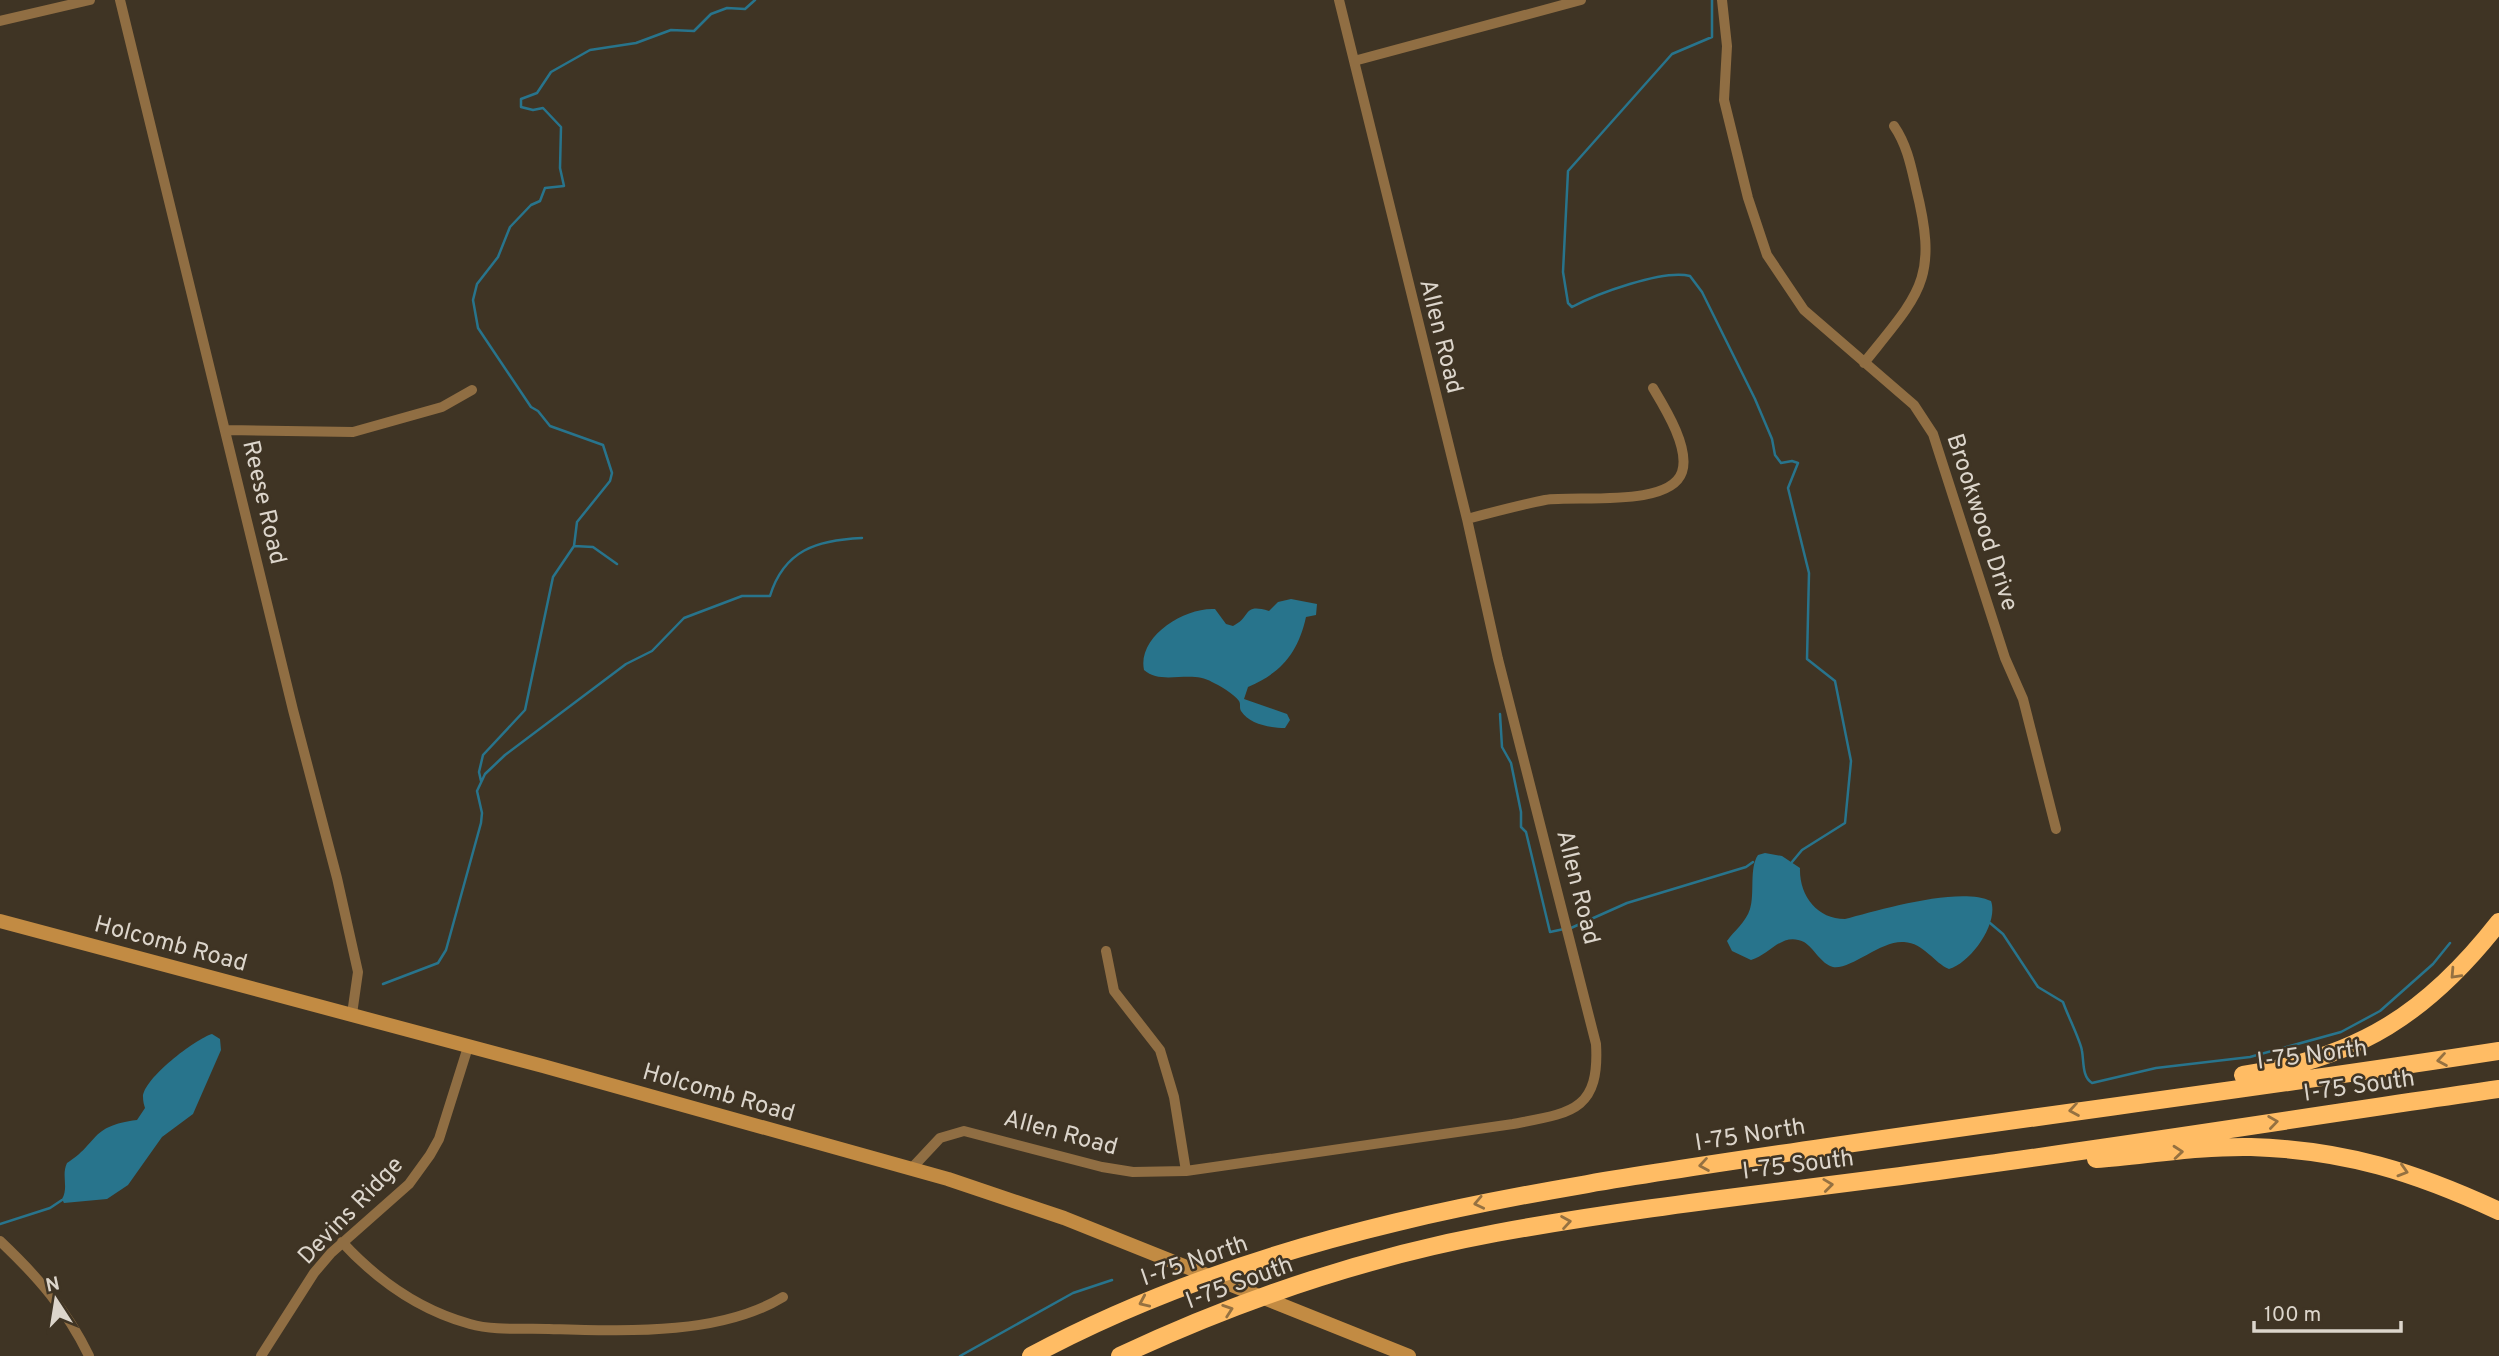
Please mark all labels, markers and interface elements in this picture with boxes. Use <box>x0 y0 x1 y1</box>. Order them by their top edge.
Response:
street label: Allen Road <box>1411 276 1469 397</box>
street label: Brookwood Drive <box>1938 430 2024 615</box>
street label: Reese Road <box>234 437 292 567</box>
street label: Allen Road <box>1548 827 1606 948</box>
street label: Holcomb Road <box>91 910 250 980</box>
one-way arrow <box>2451 966 2464 979</box>
street label: I-75 North <box>2255 1034 2369 1078</box>
one-way arrow <box>2436 1052 2448 1067</box>
street label: Holcomb Road <box>639 1058 798 1130</box>
street label: I-75 South <box>2302 1064 2417 1110</box>
one-way arrow <box>2068 1102 2080 1117</box>
street label: Allen Road <box>1000 1104 1121 1164</box>
street label: I-75 North <box>1693 1112 1808 1160</box>
one-way arrow <box>2267 1115 2279 1130</box>
street label: I-75 South <box>1741 1144 1856 1188</box>
one-way arrow <box>2173 1145 2184 1160</box>
street label: Devins Ridge <box>292 1151 411 1272</box>
one-way arrow <box>1698 1158 1710 1173</box>
one-way arrow <box>2397 1162 2409 1177</box>
one-way arrow <box>1822 1177 1833 1192</box>
one-way arrow <box>1473 1195 1485 1210</box>
one-way arrow <box>1560 1215 1572 1230</box>
street label: I-75 North <box>1137 1230 1252 1294</box>
street label: I-75 South <box>1182 1251 1298 1317</box>
north arrow <box>21 1265 91 1335</box>
text: N <box>44 1272 62 1298</box>
scale bar <box>2254 1290 2401 1334</box>
one-way arrow <box>1139 1294 1151 1308</box>
text: 100 m <box>2264 1302 2321 1329</box>
one-way arrow <box>1221 1304 1233 1318</box>

